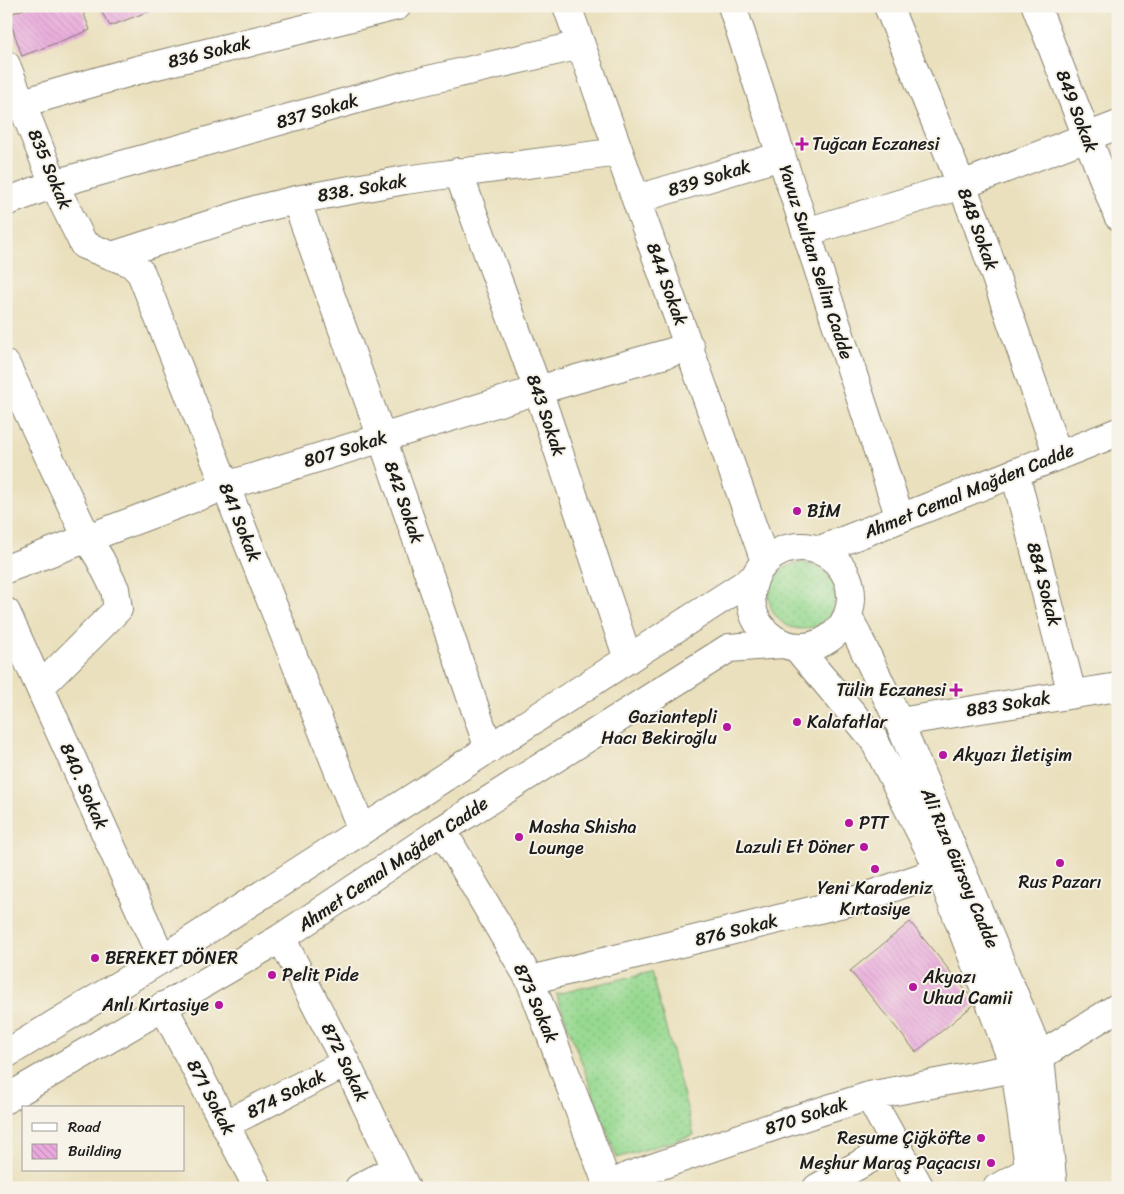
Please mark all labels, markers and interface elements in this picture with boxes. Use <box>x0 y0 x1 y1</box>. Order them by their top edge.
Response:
street label: 836 Sokak <box>164 26 254 78</box>
street label: 849 Sokak <box>1047 65 1108 157</box>
street label: 837 Sokak <box>272 84 362 138</box>
street label: 835 Sokak <box>19 124 82 215</box>
place label: Tuğcan Eczanesi <box>812 128 940 160</box>
marker: Tuğcan Eczanesi <box>796 138 808 150</box>
street label: 839 Sokak <box>664 150 755 206</box>
street label: Yavuz Sultan Selim Cadde <box>769 160 863 364</box>
street label: 838. Sokak <box>315 164 410 212</box>
street label: 848 Sokak <box>948 183 1008 275</box>
street label: 844 Sokak <box>637 238 697 331</box>
street label: 843 Sokak <box>517 369 575 461</box>
street label: 807 Sokak <box>299 421 391 477</box>
street label: Ahmet Cemal Mağden Cadde <box>858 434 1079 548</box>
street label: 842 Sokak <box>375 456 433 548</box>
street label: 841 Sokak <box>210 477 271 567</box>
place label: BİM <box>807 495 841 527</box>
marker: BİM <box>791 505 803 517</box>
street label: 884 Sokak <box>1017 538 1071 630</box>
place label: Tülin Eczanesi <box>836 674 947 706</box>
street label: 883 Sokak <box>964 681 1053 726</box>
marker: Tülin Eczanesi <box>950 684 962 696</box>
place label: Gaziantepli Hacı Bekiroğlu <box>601 701 718 754</box>
place label: Kalafatlar <box>807 706 888 738</box>
marker: Kalafatlar <box>791 716 803 728</box>
marker: Gaziantepli Hacı Bekiroğlu <box>721 721 733 733</box>
street label: 840. Sokak <box>51 737 118 835</box>
place label: Akyazı İletişim <box>952 739 1073 771</box>
marker: Akyazı İletişim <box>937 749 949 761</box>
street label: Ali Rıza Gürsoy Cadde <box>911 782 1008 953</box>
street label: Ahmet Cemal Mağden Cadde <box>290 788 495 941</box>
place label: PTT <box>859 807 889 839</box>
place label: Masha Shisha Lounge <box>529 811 637 864</box>
marker: PTT <box>843 817 855 829</box>
marker: Masha Shisha Lounge <box>513 831 525 843</box>
place label: Lazuli Et Döner <box>736 831 856 863</box>
marker: Lazuli Et Döner <box>858 841 870 853</box>
marker: Rus Pazarı <box>1054 857 1066 869</box>
marker: Yeni Karadeniz Kırtasiye <box>869 863 881 875</box>
place label: Rus Pazarı <box>1018 866 1102 898</box>
place label: Yeni Karadeniz Kırtasiye <box>818 872 933 925</box>
street label: 876 Sokak <box>691 904 781 956</box>
place label: BEREKET DÖNER <box>105 942 238 974</box>
marker: BEREKET DÖNER <box>89 952 101 964</box>
street label: 873 Sokak <box>504 958 568 1048</box>
place label: Pelit Pide <box>282 959 359 991</box>
place label: Akyazı Uhud Camii <box>922 961 1013 1014</box>
marker: Pelit Pide <box>266 969 278 981</box>
marker: Akyazı Uhud Camii <box>907 981 919 993</box>
place label: Anlı Kırtasiye <box>101 989 209 1021</box>
marker: Anlı Kırtasiye <box>213 999 225 1011</box>
street label: 872 Sokak <box>312 1017 378 1108</box>
street label: 871 Sokak <box>178 1053 245 1141</box>
street label: 874 Sokak <box>241 1060 332 1128</box>
street label: 870 Sokak <box>760 1087 852 1144</box>
legend <box>22 1106 185 1172</box>
text: Road <box>68 1114 101 1140</box>
place label: Resume Çiğköfte <box>837 1122 971 1154</box>
marker: Resume Çiğköfte <box>975 1132 987 1144</box>
text: Building <box>68 1138 122 1164</box>
place label: Meşhur Maraş Paçacısı <box>800 1147 981 1179</box>
marker: Meşhur Maraş Paçacısı <box>985 1157 997 1169</box>

